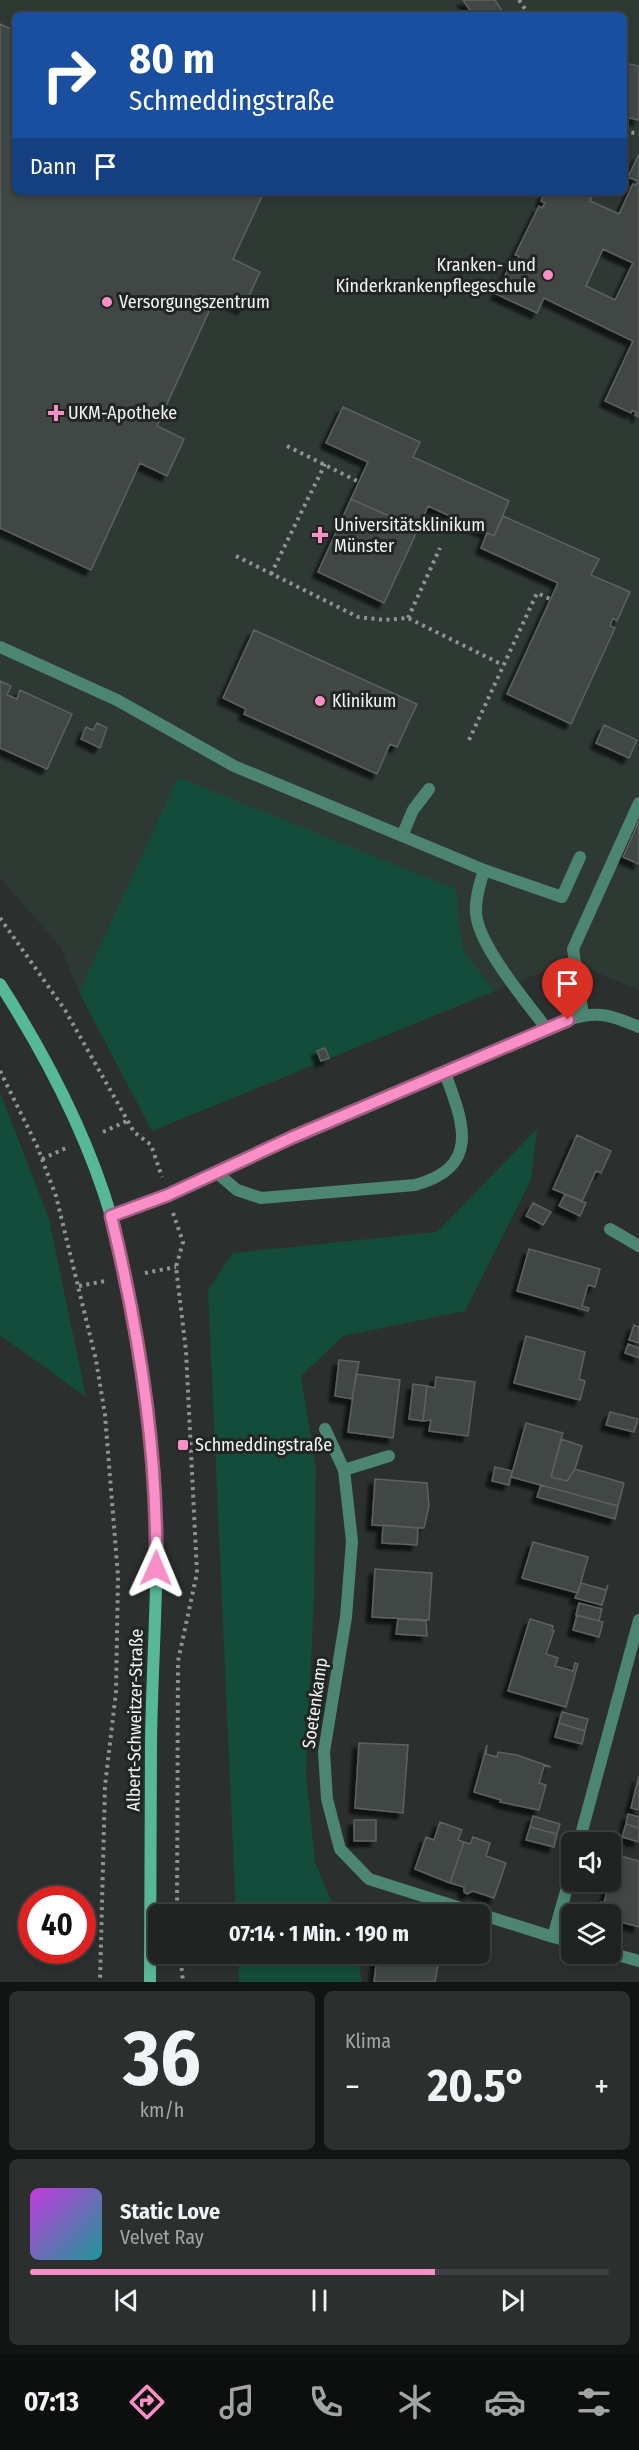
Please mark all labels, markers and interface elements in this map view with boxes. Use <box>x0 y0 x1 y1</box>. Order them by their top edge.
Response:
text: 80 m <box>129 34 215 84</box>
icon: right <box>30 36 108 114</box>
text: Schmeddingstraße <box>129 85 335 117</box>
icon: arrive <box>89 150 122 183</box>
text: Dann <box>30 153 77 180</box>
place label: Kranken- und Kinderkrankenpflegeschule <box>335 254 536 297</box>
marker: Kranken- und Kinderkrankenpflegeschule <box>541 268 555 282</box>
place label: Versorgungszentrum <box>119 291 270 313</box>
marker: Versorgungszentrum <box>100 295 114 309</box>
place label: UKM-Apotheke <box>68 402 177 424</box>
marker: UKM-Apotheke <box>49 406 63 420</box>
place label: Universitätsklinikum Münster <box>334 514 485 557</box>
marker: Universitätsklinikum Münster <box>311 526 329 544</box>
place label: Klinikum <box>332 690 396 712</box>
marker: Klinikum <box>313 694 327 708</box>
pin <box>542 958 593 1020</box>
icon: arrive <box>551 967 584 1000</box>
place label: Schmeddingstraße <box>195 1434 332 1456</box>
marker: Schmeddingstraße <box>176 1438 190 1452</box>
position arrow <box>124 1536 188 1600</box>
street label: Albert-Schweitzer-Straße <box>122 1628 148 1812</box>
street label: Soetenkamp <box>298 1656 332 1750</box>
map controls <box>561 1832 621 1964</box>
button: sound <box>561 1832 621 1892</box>
speed limit sign: 40 <box>18 1886 96 1964</box>
button: layers <box>561 1904 621 1964</box>
text: 07:14 · 1 Min. · 190 m <box>229 1920 409 1947</box>
text: 36 <box>123 2012 201 2106</box>
text: Klima <box>345 2029 391 2053</box>
text: 20.5° <box>427 2059 526 2113</box>
text: − <box>345 2067 360 2107</box>
text: + <box>594 2067 609 2107</box>
text: km/h <box>140 2098 184 2122</box>
text: Static Love <box>120 2198 220 2225</box>
text: Velvet Ray <box>120 2225 204 2249</box>
icon: previous <box>110 2284 143 2317</box>
icon: pause <box>303 2284 336 2317</box>
icon: next <box>496 2284 529 2317</box>
icon: directions <box>126 2381 168 2423</box>
icon: music <box>216 2381 258 2423</box>
icon: phone <box>305 2381 347 2423</box>
icon: climate <box>394 2381 436 2423</box>
icon: car <box>484 2381 526 2423</box>
icon: filters <box>573 2381 615 2423</box>
text: 07:13 <box>24 2386 79 2418</box>

